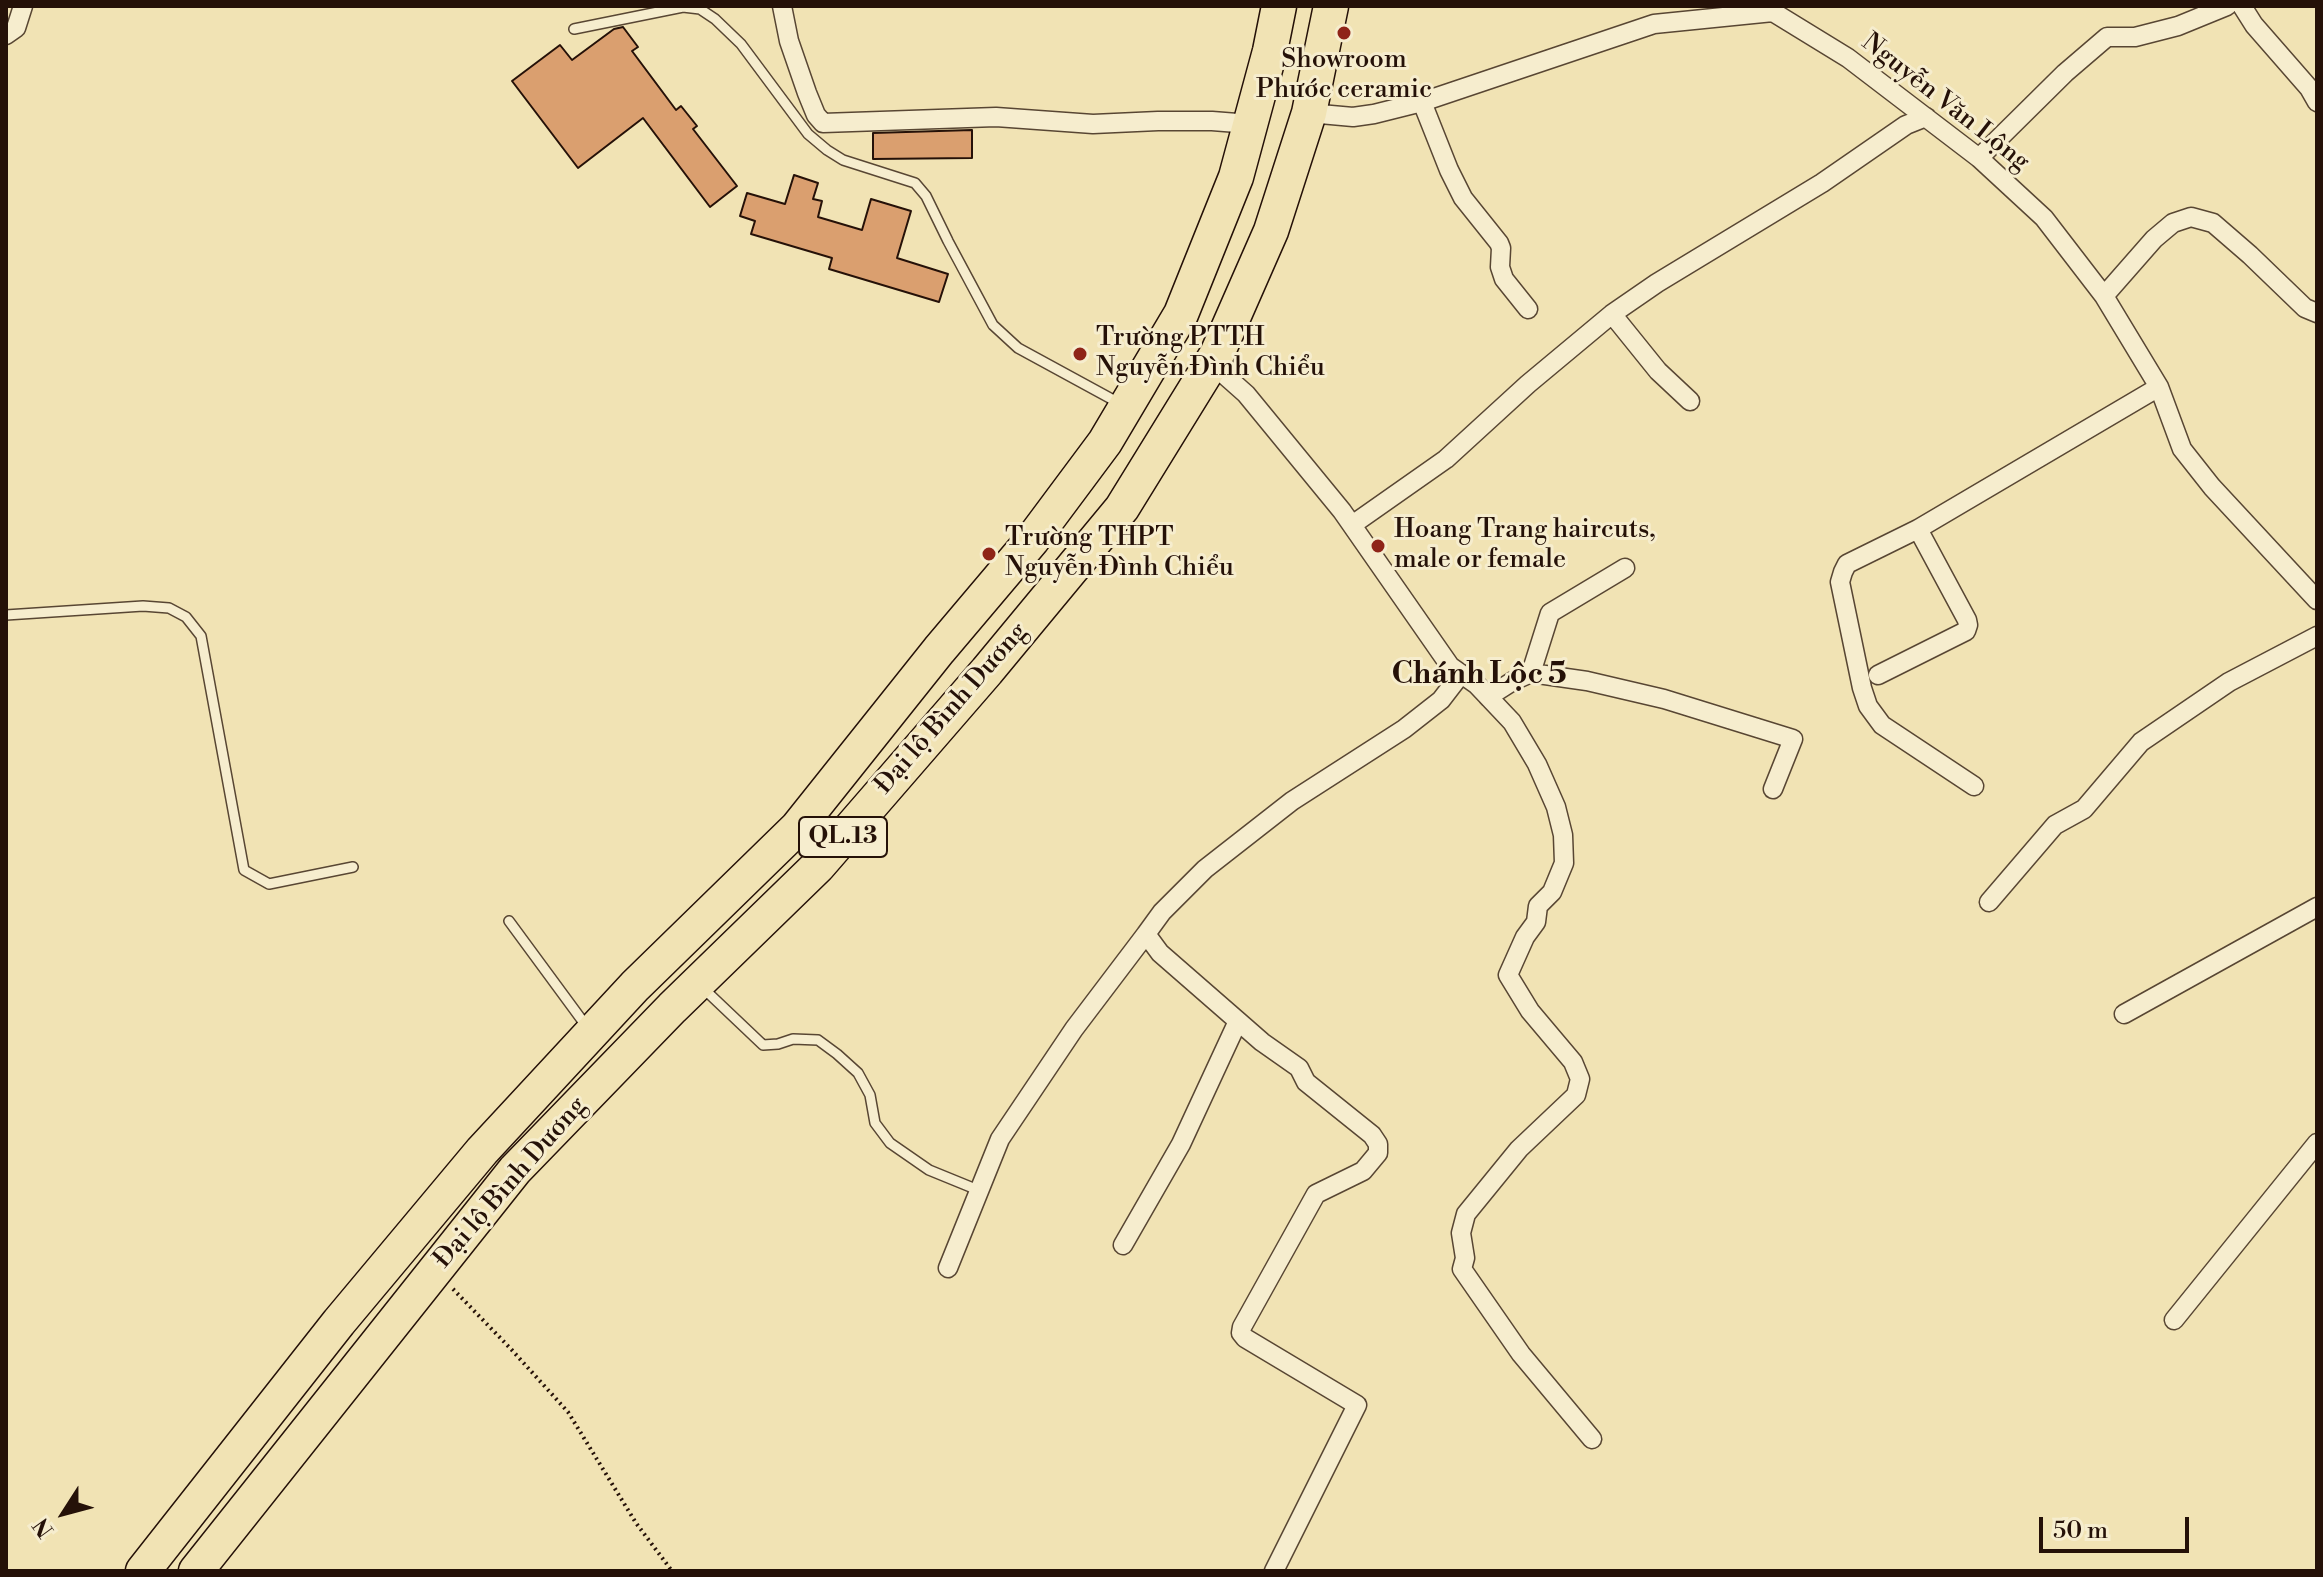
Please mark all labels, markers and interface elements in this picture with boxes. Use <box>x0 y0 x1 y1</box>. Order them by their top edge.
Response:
marker: Showroom Phước ceramic <box>1335 24 1353 42</box>
street label: Nguyễn Văn Lộng <box>1855 28 2035 178</box>
place label: Showroom Phước ceramic <box>1256 45 1432 106</box>
place label: Trường PTTH Nguyễn Đình Chiểu <box>1096 323 1325 384</box>
marker: Trường PTTH Nguyễn Đình Chiểu <box>1071 345 1089 363</box>
place label: Hoang Trang haircuts, male or female <box>1394 515 1655 576</box>
place label: Trường THPT Nguyễn Đình Chiểu <box>1005 523 1234 584</box>
marker: Hoang Trang haircuts, male or female <box>1369 537 1387 555</box>
marker: Trường THPT Nguyễn Đình Chiểu <box>980 545 998 563</box>
street label: Đại lộ Bình Dương <box>869 617 1035 801</box>
district label: Chánh Lộc 5 <box>1391 658 1567 694</box>
road number: QL.13 <box>799 817 887 857</box>
street label: Đại lộ Bình Dương <box>428 1091 594 1275</box>
north arrow <box>24 1473 104 1553</box>
scale bar <box>2043 1501 2193 1551</box>
text: N <box>28 1512 60 1542</box>
text: 50 m <box>2053 1516 2108 1546</box>

